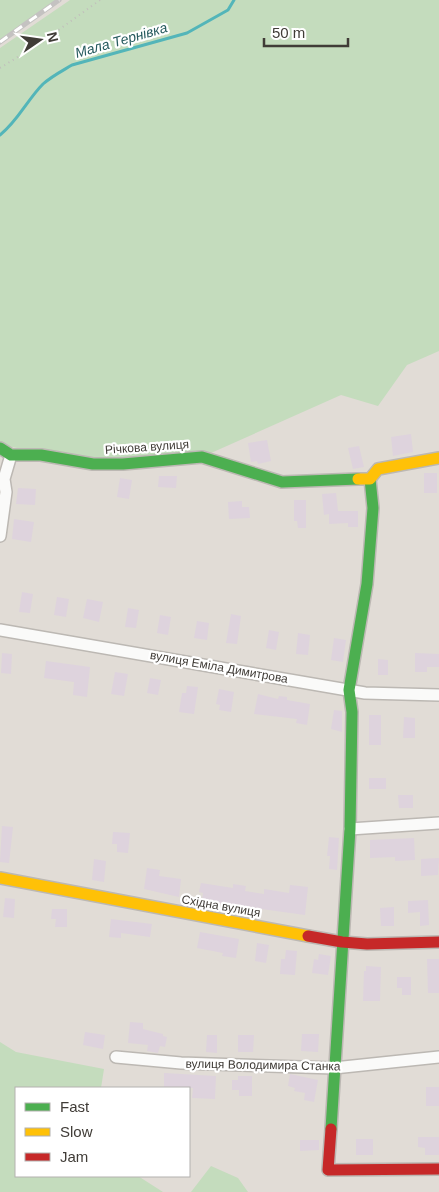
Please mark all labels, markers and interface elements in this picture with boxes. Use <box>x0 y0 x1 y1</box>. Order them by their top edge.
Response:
north arrow <box>15 15 65 65</box>
scale bar <box>264 15 348 47</box>
water label: Мала Тернівка <box>73 19 169 61</box>
text: 50 m <box>272 24 305 41</box>
text: N <box>44 30 62 44</box>
street label: Річкова вулиця <box>105 437 189 457</box>
street label: вулиця Еміла Димитрова <box>149 648 289 686</box>
street label: Східна вулиця <box>180 892 262 920</box>
street label: вулиця Володимира Станка <box>185 1057 341 1073</box>
legend <box>15 1087 190 1177</box>
text: Fast <box>60 1098 90 1115</box>
text: Slow <box>60 1123 93 1140</box>
text: Jam <box>60 1148 88 1165</box>

